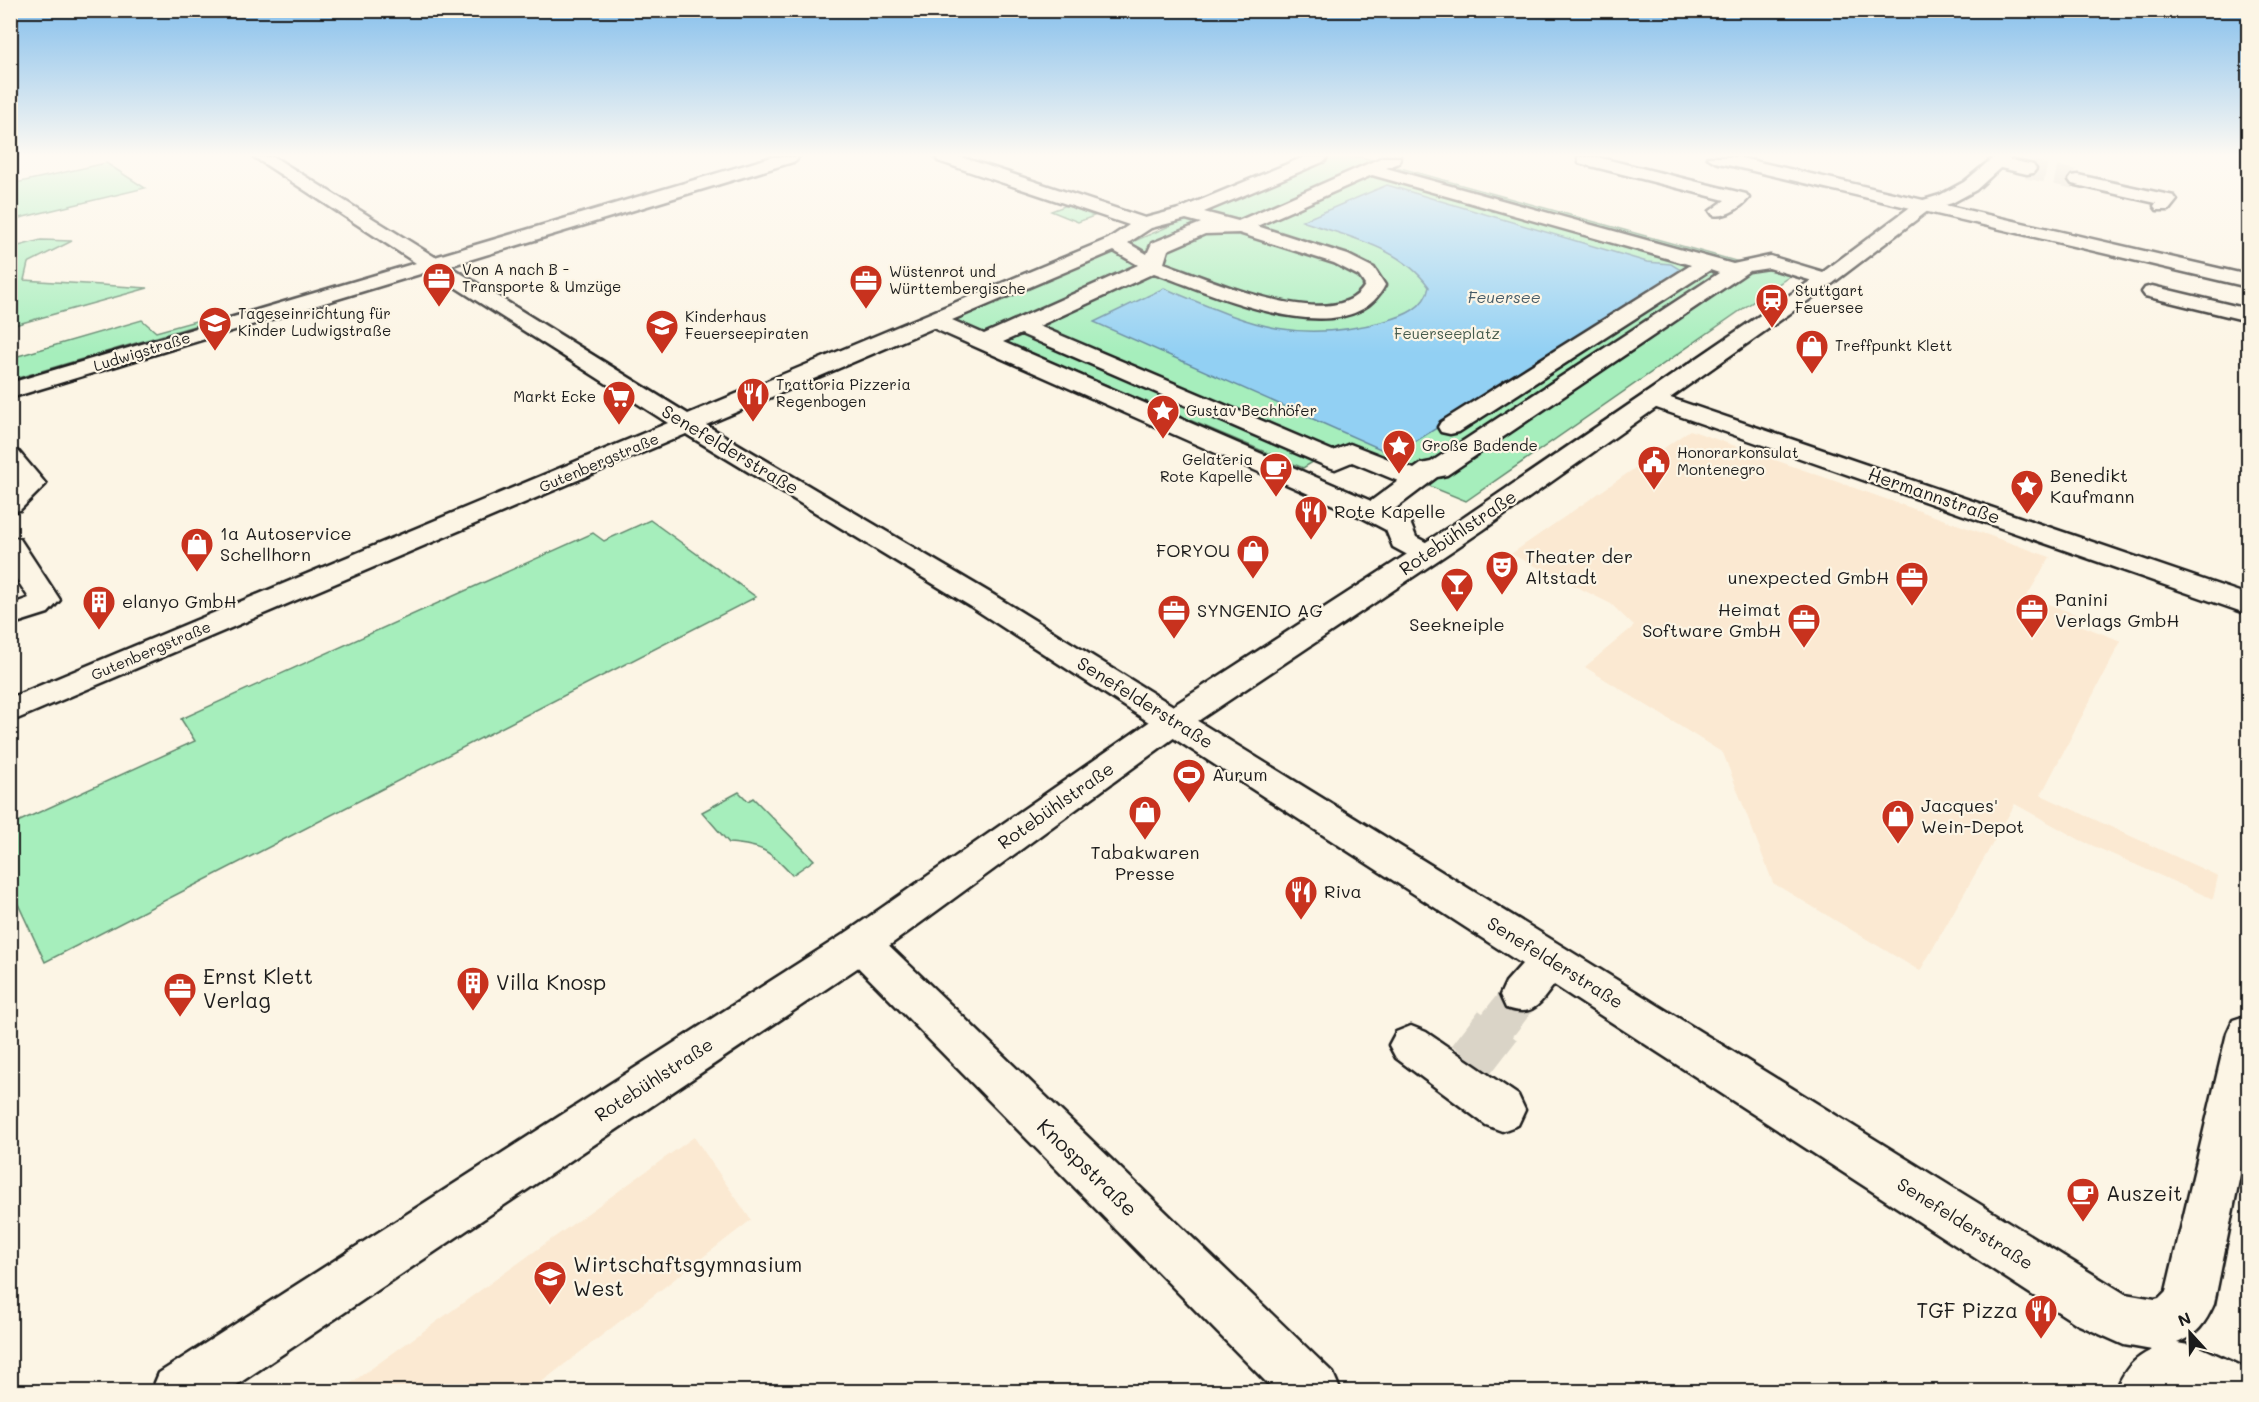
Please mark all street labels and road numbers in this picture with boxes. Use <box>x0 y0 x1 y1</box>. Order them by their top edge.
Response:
street label: Ludwigstraße <box>91 327 192 375</box>
street label: Senefelderstraße <box>657 399 804 500</box>
street label: Gutenbergstraße <box>536 428 662 496</box>
street label: Hermannstraße <box>1865 461 2003 529</box>
street label: Rotebühlstraße <box>1394 484 1521 580</box>
street label: Gutenbergstraße <box>88 616 214 684</box>
street label: Senefelderstraße <box>1073 651 1218 754</box>
street label: Rotebühlstraße <box>993 756 1118 854</box>
street label: Senefelderstraße <box>1483 911 1628 1014</box>
street label: Rotebühlstraße <box>590 1032 717 1126</box>
street label: Knospstraße <box>1032 1112 1144 1222</box>
street label: Senefelderstraße <box>1893 1172 2038 1275</box>

